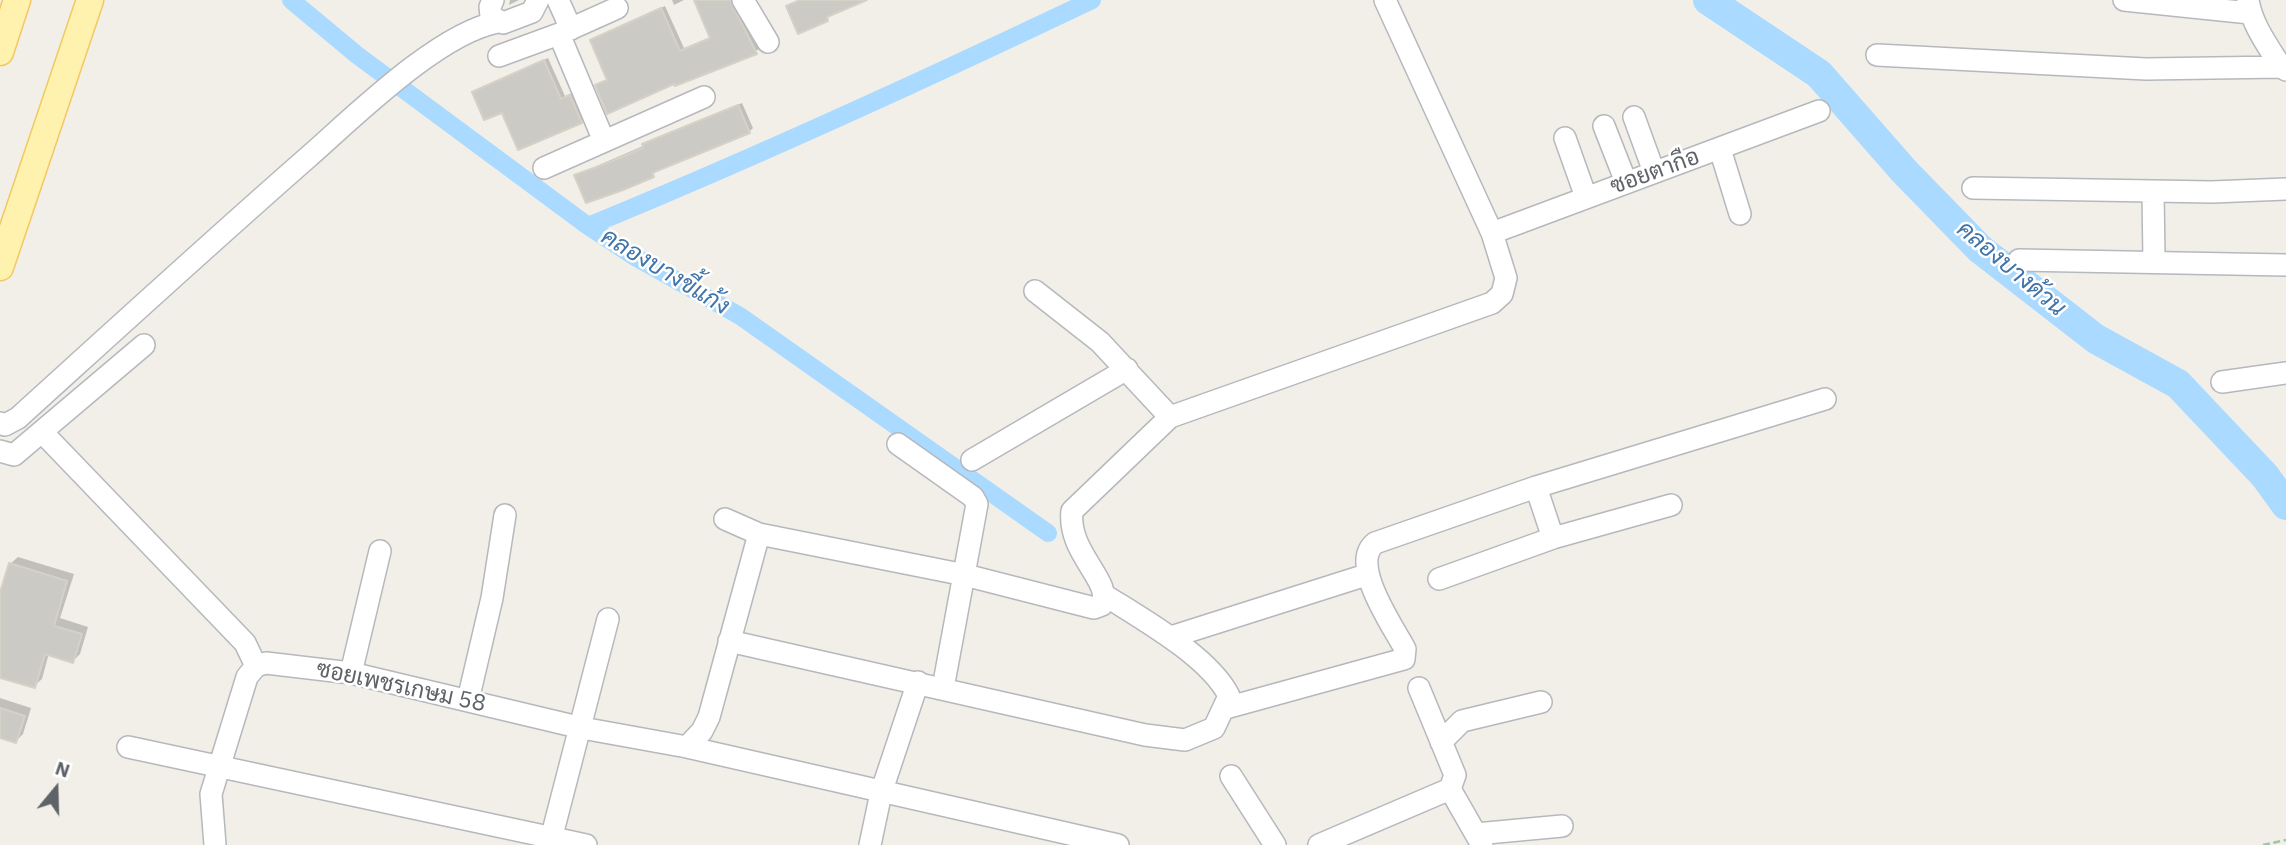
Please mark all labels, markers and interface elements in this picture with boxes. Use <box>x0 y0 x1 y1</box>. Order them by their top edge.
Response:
street label: ซอยตากือ <box>1607 143 1703 201</box>
water label: คลองบางด้วน <box>1951 215 2071 323</box>
water label: คลองบางขี้แก้ง <box>596 223 734 321</box>
street label: ซอยเพชรเกษม 58 <box>314 656 488 718</box>
north arrow <box>21 754 91 824</box>
text: N <box>52 756 73 783</box>

